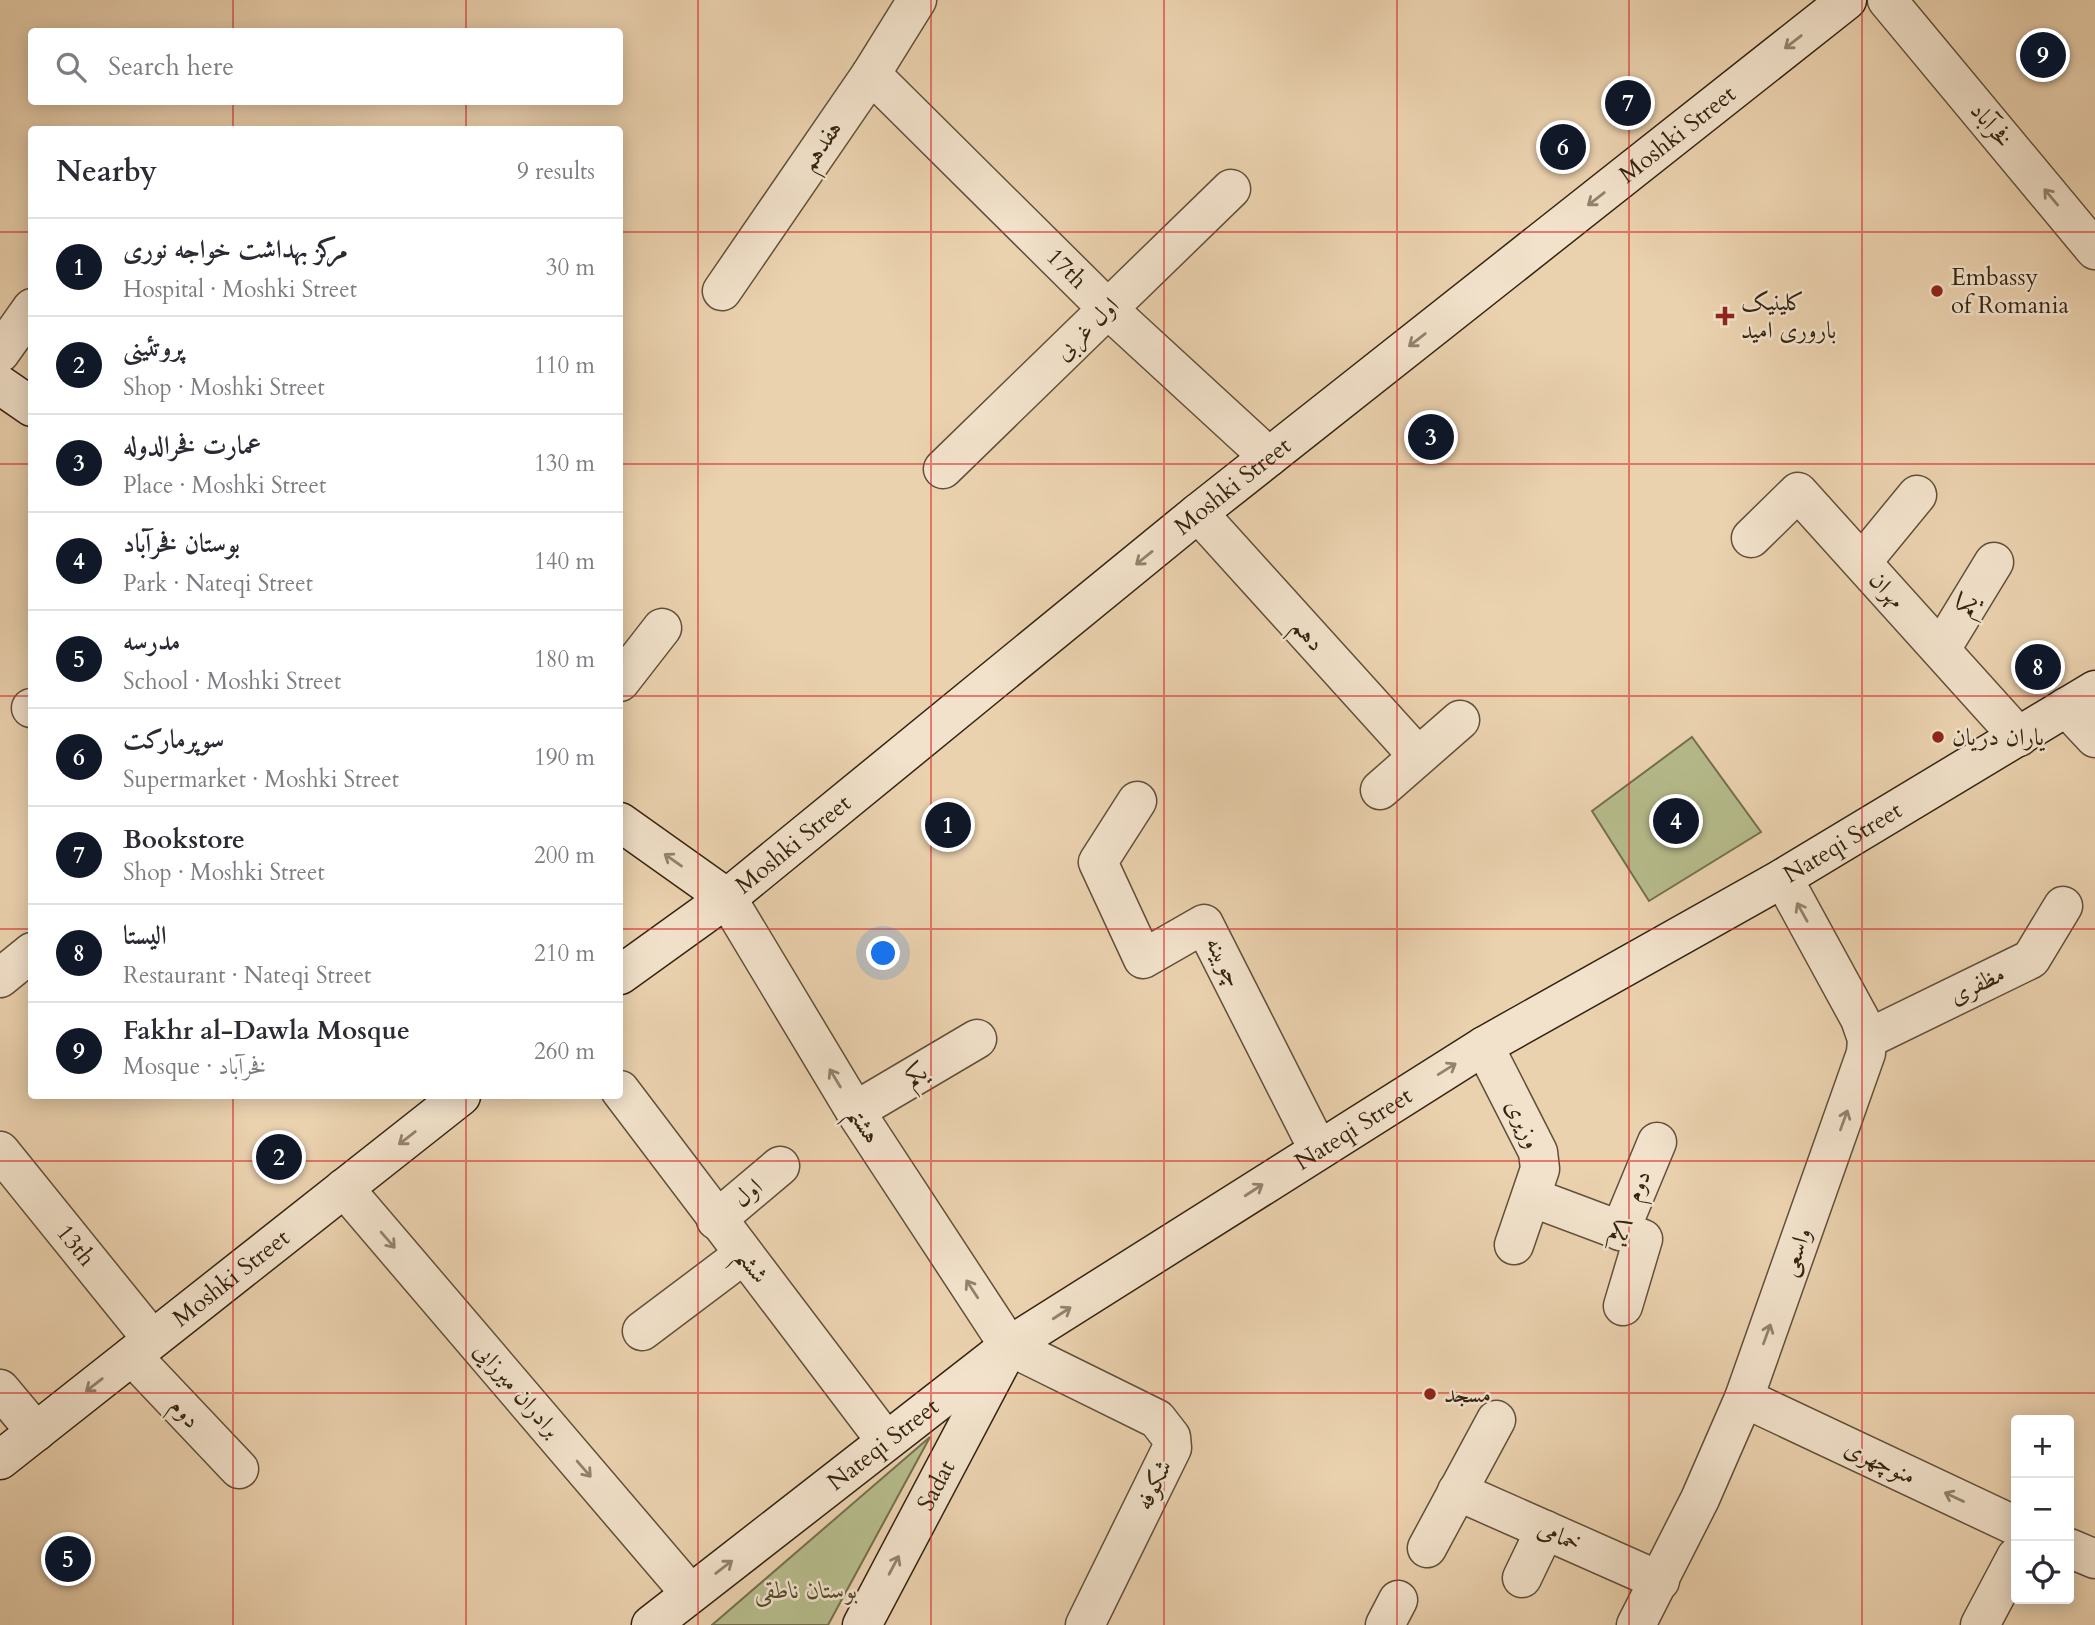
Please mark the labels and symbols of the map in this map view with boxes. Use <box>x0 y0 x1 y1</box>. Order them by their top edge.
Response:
pin: 9 <box>2020 29 2066 81</box>
one-way arrow <box>1785 35 1803 50</box>
pin: 7 <box>1605 77 1651 129</box>
street label: Moshki Street <box>1612 77 1743 191</box>
street label: فخرآباد <box>1962 95 2020 155</box>
street label: هفدهم <box>792 114 854 181</box>
pin: 6 <box>1540 121 1586 173</box>
one-way arrow <box>2044 189 2059 207</box>
one-way arrow <box>1587 191 1605 206</box>
street label: 17th <box>1039 241 1095 296</box>
place label: Embassy of Romania <box>1951 261 2069 322</box>
marker: Embassy of Romania <box>1929 283 1945 299</box>
place label: کلینیک باروری امید <box>1741 286 1836 347</box>
street label: اول غربی <box>1047 290 1127 368</box>
marker: کلینیک باروری امید <box>1715 306 1735 326</box>
one-way arrow <box>1409 332 1427 347</box>
pin: 3 <box>1408 411 1454 463</box>
street label: Moshki Street <box>1167 429 1298 543</box>
one-way arrow <box>1135 550 1153 565</box>
street label: مهران <box>1861 564 1913 616</box>
street label: یکم <box>1947 586 1992 625</box>
street label: دهم <box>1281 611 1332 662</box>
pin: 8 <box>2015 641 2061 693</box>
place label: یاران دریان <box>1952 721 2046 754</box>
marker: یاران دریان <box>1930 729 1946 745</box>
street label: Moshki Street <box>728 787 858 901</box>
street label: Nateqi Street <box>1777 793 1908 891</box>
pin: 4 <box>1653 795 1699 847</box>
pin: 1 <box>925 799 971 851</box>
one-way arrow <box>664 853 683 867</box>
one-way arrow <box>1795 903 1809 923</box>
street label: چوبینه <box>1197 931 1251 993</box>
your location <box>866 936 900 970</box>
street label: مظفری <box>1944 957 2010 1013</box>
street label: یکم <box>898 1055 937 1099</box>
one-way arrow <box>1436 1062 1456 1076</box>
one-way arrow <box>828 1068 842 1088</box>
street label: Nateqi Street <box>1288 1079 1419 1178</box>
street label: وزیری <box>1497 1094 1549 1154</box>
street label: هشتم <box>834 1100 888 1154</box>
one-way arrow <box>1839 1109 1851 1131</box>
one-way arrow <box>399 1130 417 1145</box>
pin: 2 <box>256 1131 302 1183</box>
street label: دوم <box>1617 1165 1663 1208</box>
street label: اول <box>726 1171 770 1215</box>
one-way arrow <box>1244 1183 1263 1198</box>
street label: یکم <box>1603 1212 1637 1255</box>
street label: 13th <box>49 1217 103 1273</box>
street label: Moshki Street <box>165 1221 296 1334</box>
street label: واسعی <box>1772 1223 1820 1281</box>
one-way arrow <box>380 1231 396 1249</box>
street label: ششم <box>722 1242 776 1295</box>
one-way arrow <box>965 1280 979 1299</box>
one-way arrow <box>1052 1305 1071 1320</box>
one-way arrow <box>1762 1324 1774 1346</box>
street label: برادران میرزایی <box>466 1335 568 1445</box>
one-way arrow <box>86 1378 104 1393</box>
place label: مسجد <box>1444 1378 1491 1411</box>
marker: مسجد <box>1422 1386 1438 1402</box>
street label: دوم <box>159 1390 208 1438</box>
street label: Nateqi Street <box>820 1390 946 1498</box>
street label: منوچهری <box>1839 1431 1921 1493</box>
street label: Sadat <box>909 1454 963 1516</box>
street label: شکوفه <box>1128 1454 1180 1516</box>
one-way arrow <box>576 1459 592 1477</box>
one-way arrow <box>1944 1490 1966 1503</box>
street label: خمامی <box>1532 1512 1586 1560</box>
pin: 5 <box>45 1533 91 1585</box>
one-way arrow <box>887 1555 901 1575</box>
one-way arrow <box>714 1559 732 1574</box>
park label: بوستان ناطقی <box>754 1574 858 1607</box>

